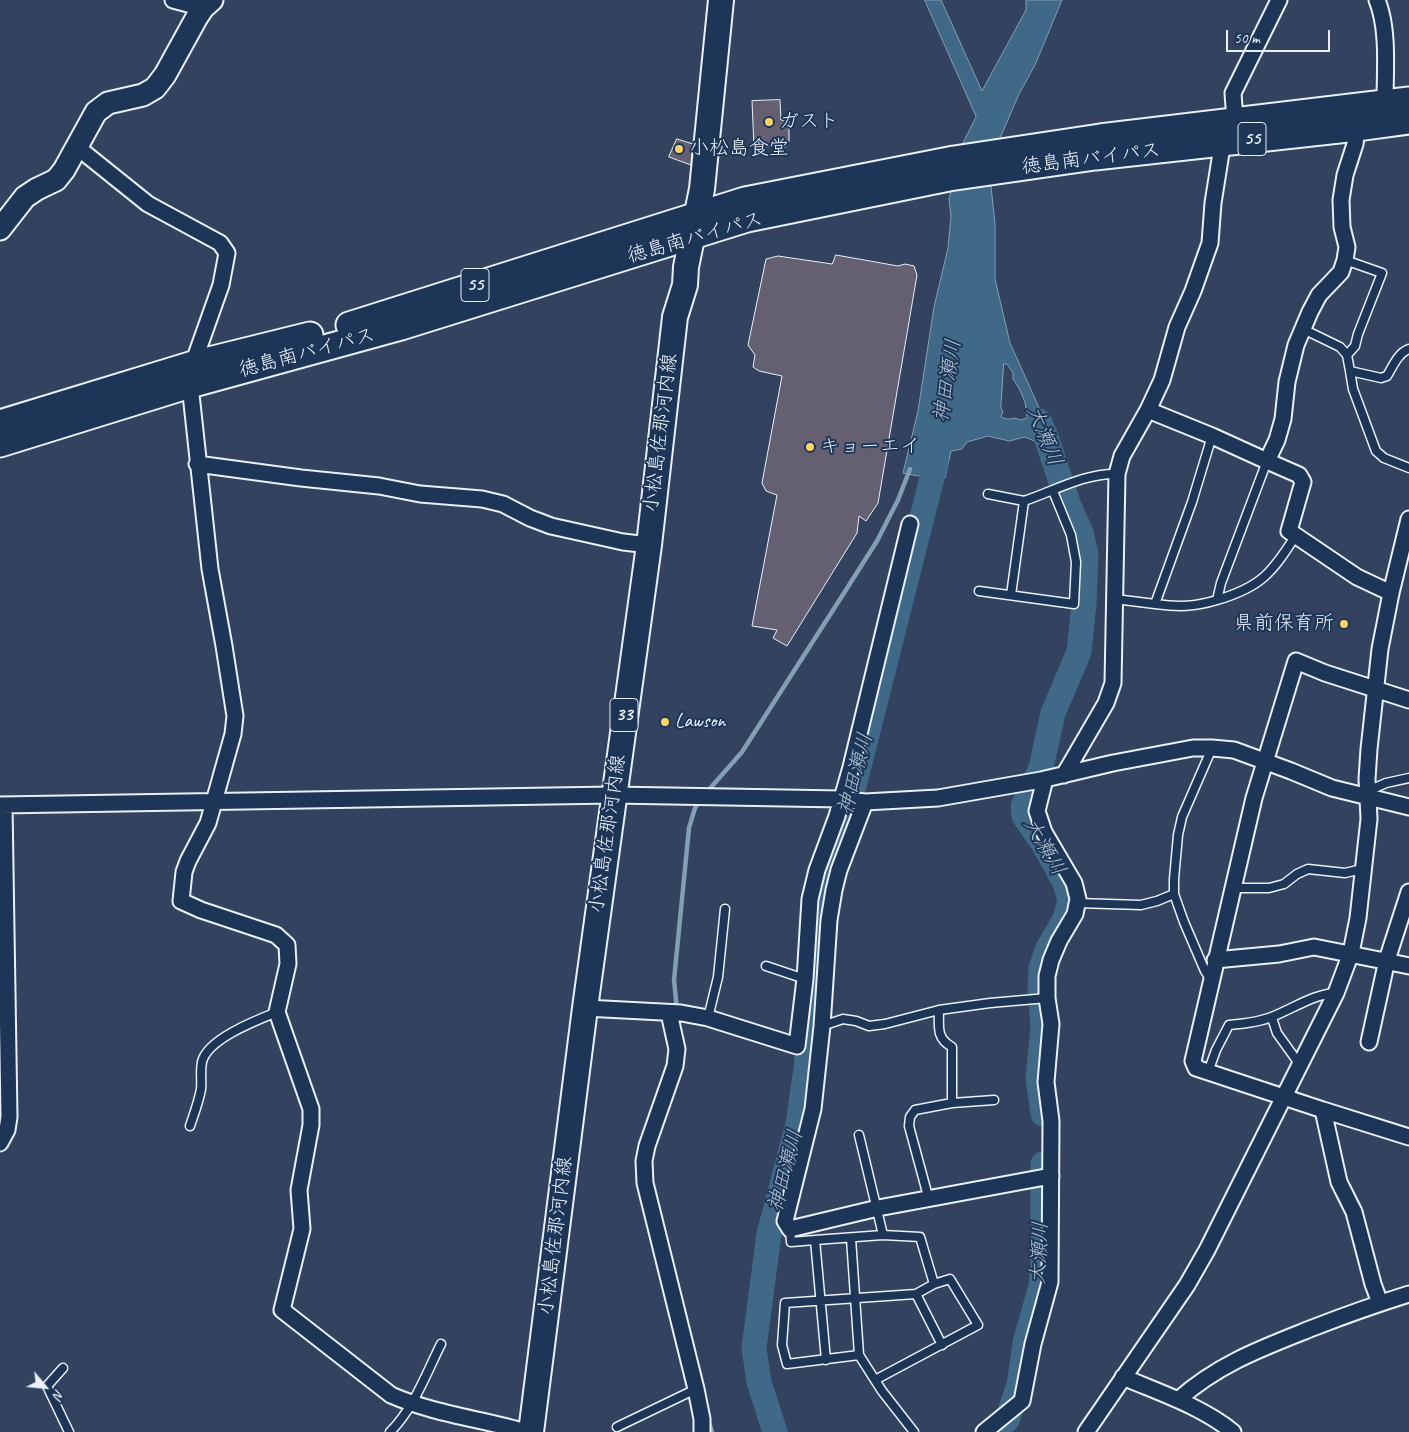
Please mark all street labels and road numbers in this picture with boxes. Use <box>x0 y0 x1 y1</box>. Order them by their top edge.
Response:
road number: 55 <box>1238 122 1266 156</box>
street label: 徳島南バイパス <box>1020 139 1162 179</box>
street label: 徳島南バイパス <box>624 207 766 269</box>
road number: 55 <box>461 268 489 302</box>
street label: 徳島南バイパス <box>236 323 378 383</box>
street label: 小松島佐那河内線 <box>639 352 683 514</box>
road number: 33 <box>610 698 638 732</box>
street label: 小松島佐那河内線 <box>585 753 631 915</box>
street label: 小松島佐那河内線 <box>534 1155 578 1317</box>

